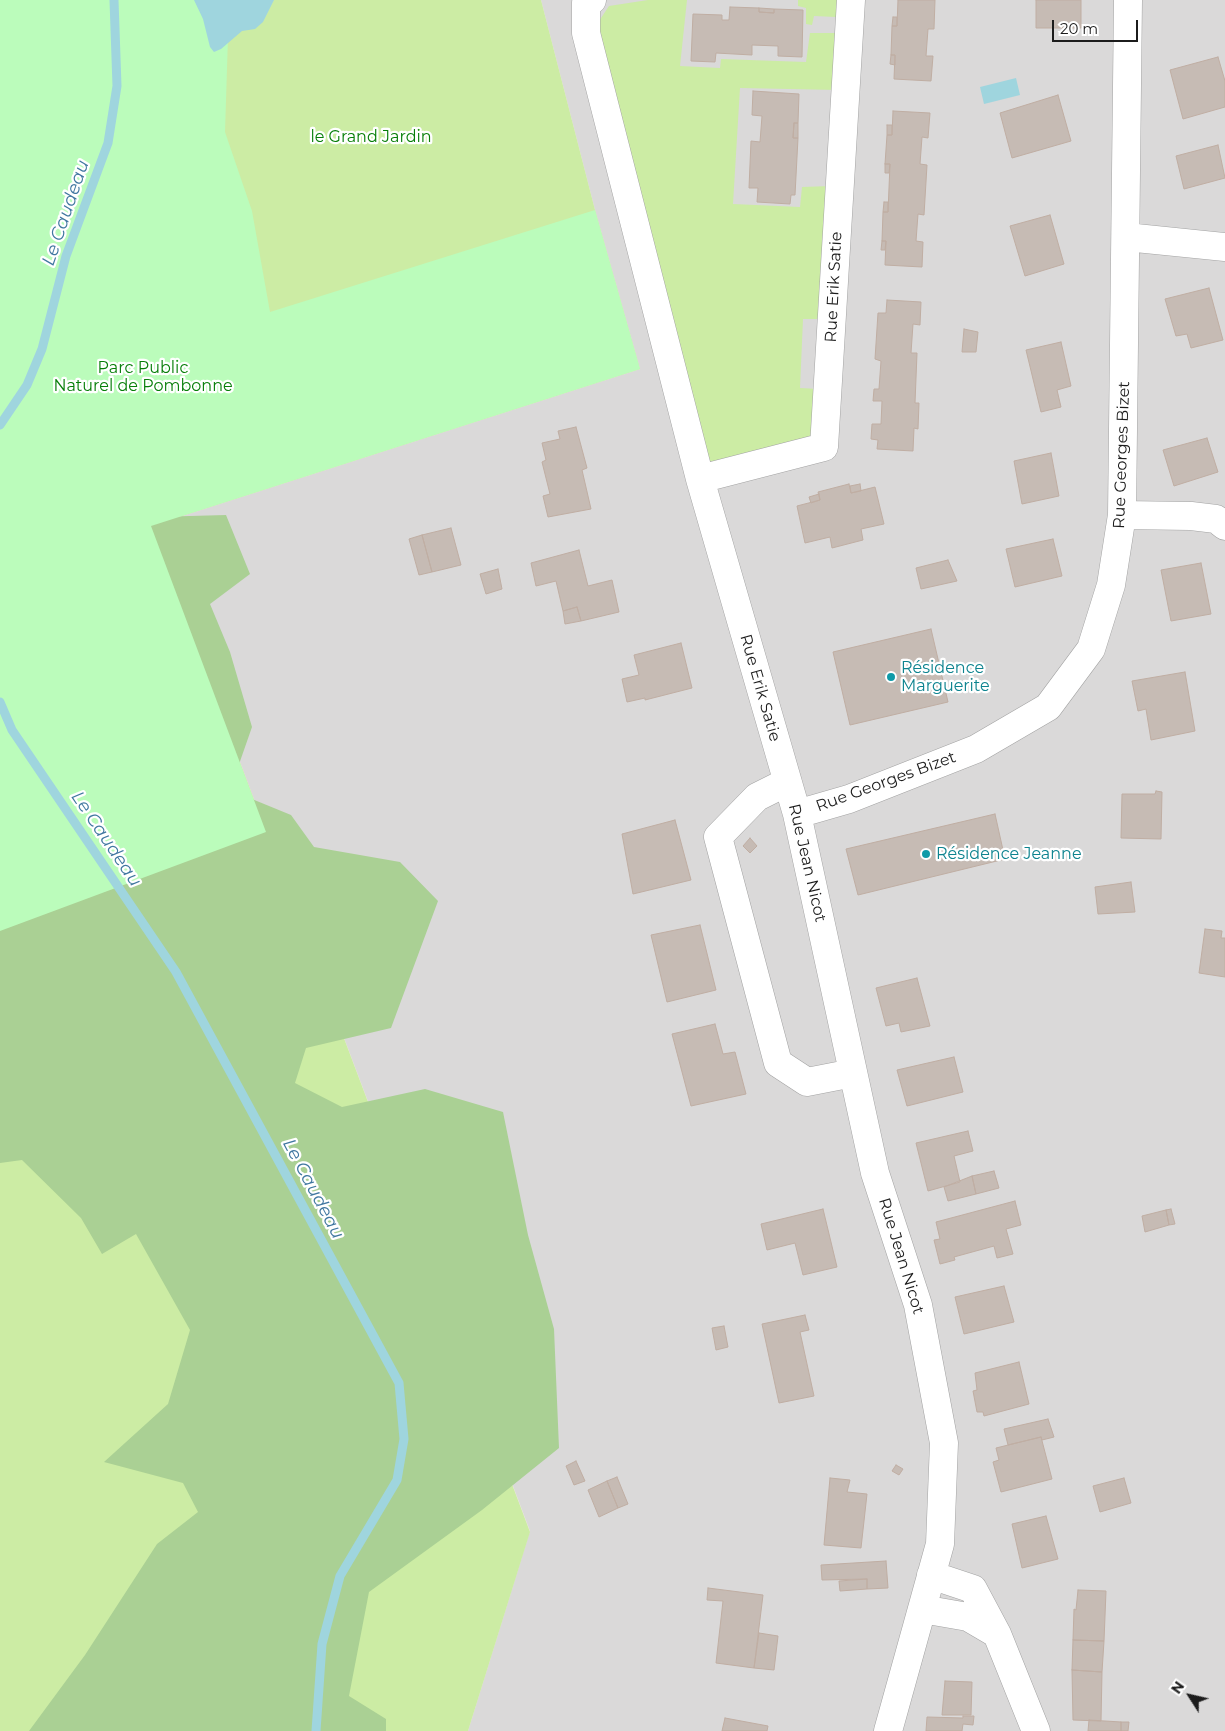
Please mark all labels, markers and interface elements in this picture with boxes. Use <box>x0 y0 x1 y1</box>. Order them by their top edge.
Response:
scale bar <box>1055 10 1141 42</box>
text: 20 m <box>1060 19 1098 38</box>
park label: le Grand Jardin <box>310 127 432 147</box>
water label: Le Caudeau <box>38 157 94 269</box>
street label: Rue Erik Satie <box>822 231 846 343</box>
park label: Parc Public Naturel de Pombonne <box>53 358 233 396</box>
street label: Rue Georges Bizet <box>1110 381 1134 529</box>
street label: Rue Erik Satie <box>735 632 785 744</box>
place label: Résidence Marguerite <box>901 658 990 696</box>
marker: Résidence Marguerite <box>885 671 897 683</box>
street label: Rue Georges Bizet <box>813 748 959 816</box>
water label: Le Caudeau <box>66 787 146 891</box>
street label: Rue Jean Nicot <box>784 802 830 924</box>
place label: Résidence Jeanne <box>936 844 1082 864</box>
marker: Résidence Jeanne <box>920 848 932 860</box>
water label: Le Caudeau <box>278 1135 348 1243</box>
street label: Rue Jean Nicot <box>874 1195 928 1317</box>
north arrow <box>1165 1671 1215 1721</box>
text: N <box>1167 1678 1188 1697</box>

